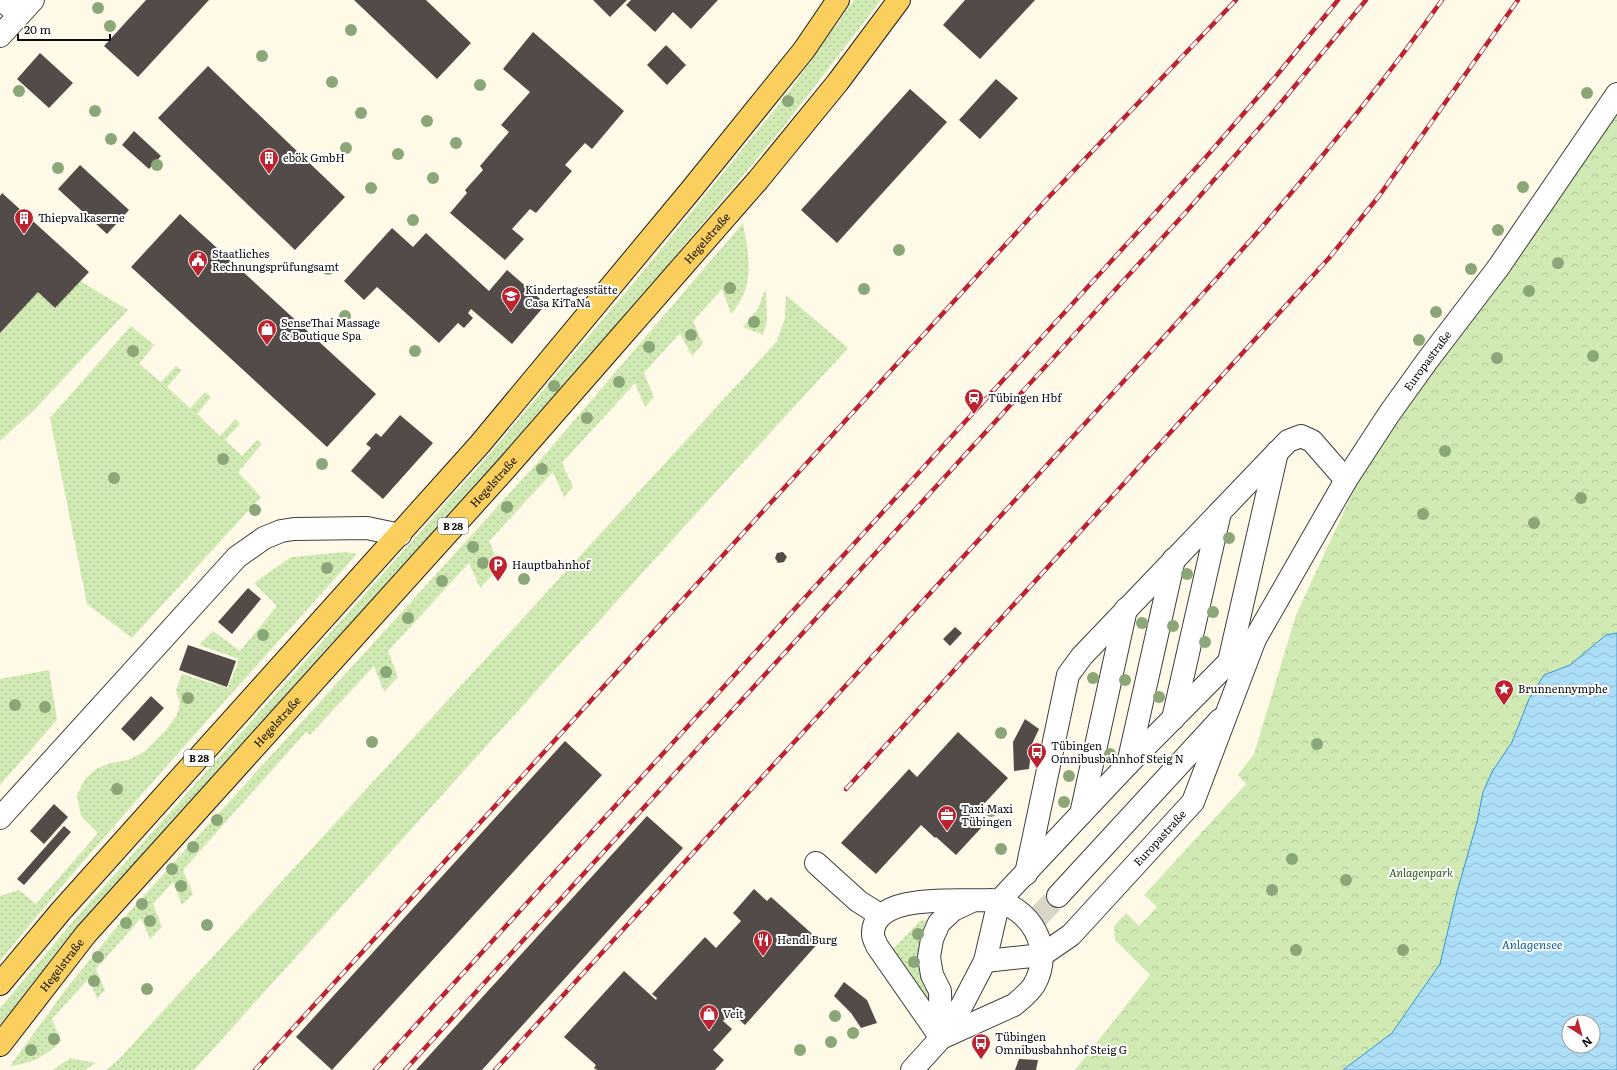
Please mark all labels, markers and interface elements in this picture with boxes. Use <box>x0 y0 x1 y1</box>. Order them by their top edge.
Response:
scale bar <box>18 16 110 42</box>
text: 20 m <box>24 20 51 38</box>
building icon: ebök GmbH <box>258 147 280 175</box>
place label: ebök GmbH <box>283 149 345 165</box>
building icon: Thiepvalkaserne <box>13 207 35 235</box>
street label: Hegelstraße <box>679 208 733 267</box>
place label: Thiepvalkaserne <box>38 209 125 225</box>
place label: Staatliches Rechnungsprüfungsamt <box>212 245 340 274</box>
public building icon: Staatliches Rechnungsprüfungsamt <box>187 249 209 277</box>
place label: Kindertagesstätte Casa KiTaNa <box>525 281 618 310</box>
school or university icon: Kindertagesstätte Casa KiTaNa <box>500 285 522 313</box>
place label: SenseThai Massage & Boutique Spa <box>281 314 380 343</box>
shop icon: SenseThai Massage & Boutique Spa <box>256 318 278 346</box>
street label: Europastraße <box>1399 327 1455 394</box>
station icon: Tübingen Hbf <box>963 387 985 415</box>
place label: Tübingen Hbf <box>988 389 1062 405</box>
street label: Hegelstraße <box>466 452 520 510</box>
road number: B 28 <box>438 518 468 534</box>
parking icon: Hauptbahnhof <box>487 554 509 582</box>
place label: Hauptbahnhof <box>512 556 591 572</box>
place icon: Brunnennymphe <box>1493 678 1515 706</box>
place label: Brunnennymphe <box>1518 680 1608 696</box>
street label: Hegelstraße <box>249 692 304 750</box>
place label: Tübingen Omnibusbahnhof Steig N <box>1051 737 1184 766</box>
bus stop icon: Tübingen Omnibusbahnhof Steig N <box>1026 741 1048 769</box>
road number: B 28 <box>184 750 214 766</box>
place label: Taxi Maxi Tübingen <box>961 800 1013 829</box>
office icon: Taxi Maxi Tübingen <box>936 804 958 832</box>
street label: Europastraße <box>1129 806 1189 869</box>
park label: Anlagenpark <box>1389 864 1453 880</box>
restaurant icon: Hendl Burg <box>752 929 774 957</box>
place label: Hendl Burg <box>777 931 838 947</box>
street label: Hegelstraße <box>35 934 87 995</box>
water label: Anlagensee <box>1501 935 1563 953</box>
shop icon: Veit <box>698 1003 720 1031</box>
place label: Veit <box>723 1005 744 1021</box>
north arrow <box>1561 1014 1601 1054</box>
place label: Tübingen Omnibusbahnhof Steig G <box>995 1028 1127 1057</box>
bus stop icon: Tübingen Omnibusbahnhof Steig G <box>970 1032 992 1060</box>
text: N <box>1579 1034 1596 1052</box>

